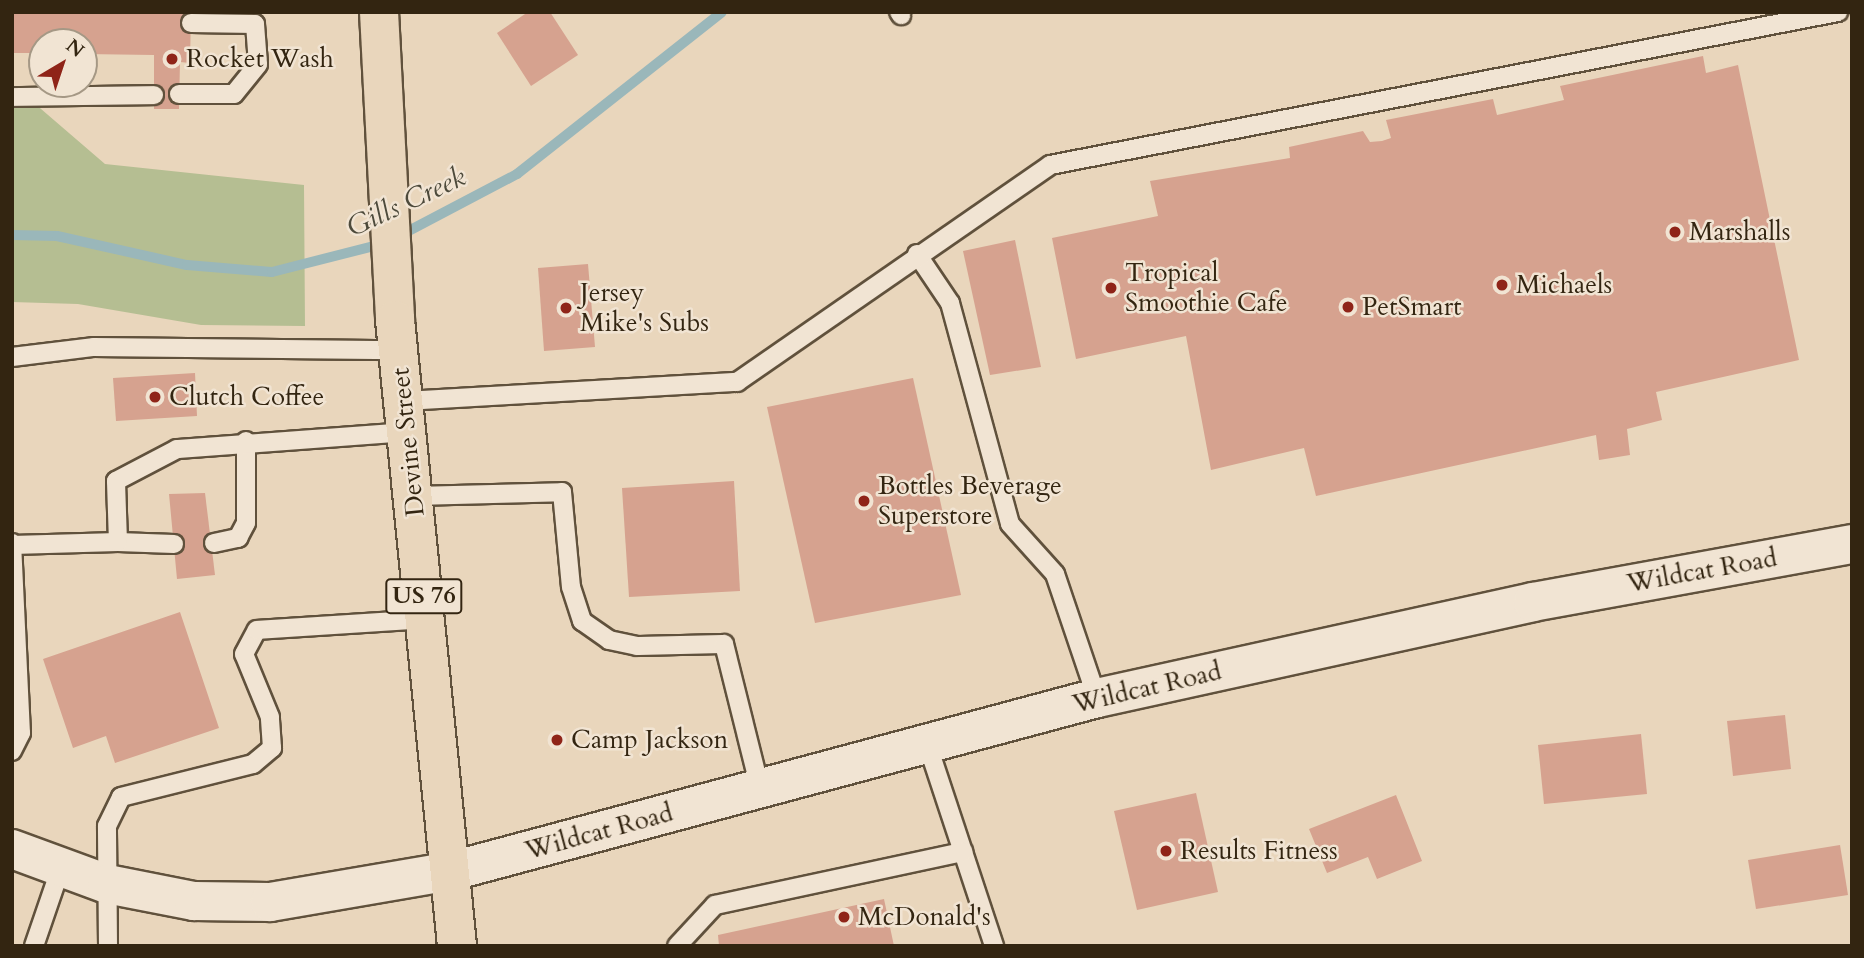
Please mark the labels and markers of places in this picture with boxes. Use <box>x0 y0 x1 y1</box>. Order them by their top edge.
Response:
place label: Rocket Wash <box>186 43 334 75</box>
marker: Rocket Wash <box>164 51 180 67</box>
place label: Marshalls <box>1689 216 1790 248</box>
marker: Marshalls <box>1667 224 1683 240</box>
place label: Tropical Smoothie Cafe <box>1125 257 1288 318</box>
place label: Michaels <box>1516 269 1612 301</box>
place label: Jersey Mike's Subs <box>580 277 709 338</box>
marker: Michaels <box>1494 277 1510 293</box>
marker: Tropical Smoothie Cafe <box>1103 280 1119 296</box>
place label: PetSmart <box>1362 291 1461 323</box>
marker: PetSmart <box>1340 299 1356 315</box>
marker: Jersey Mike's Subs <box>558 300 574 316</box>
place label: Clutch Coffee <box>169 381 324 413</box>
marker: Clutch Coffee <box>147 389 163 405</box>
place label: Bottles Beverage Superstore <box>878 470 1062 532</box>
marker: Bottles Beverage Superstore <box>856 493 872 509</box>
place label: Camp Jackson <box>571 724 728 756</box>
marker: Camp Jackson <box>549 732 565 748</box>
place label: Results Fitness <box>1180 835 1338 867</box>
marker: Results Fitness <box>1158 843 1174 859</box>
place label: McDonald's <box>858 901 991 933</box>
marker: McDonald's <box>836 909 852 925</box>

